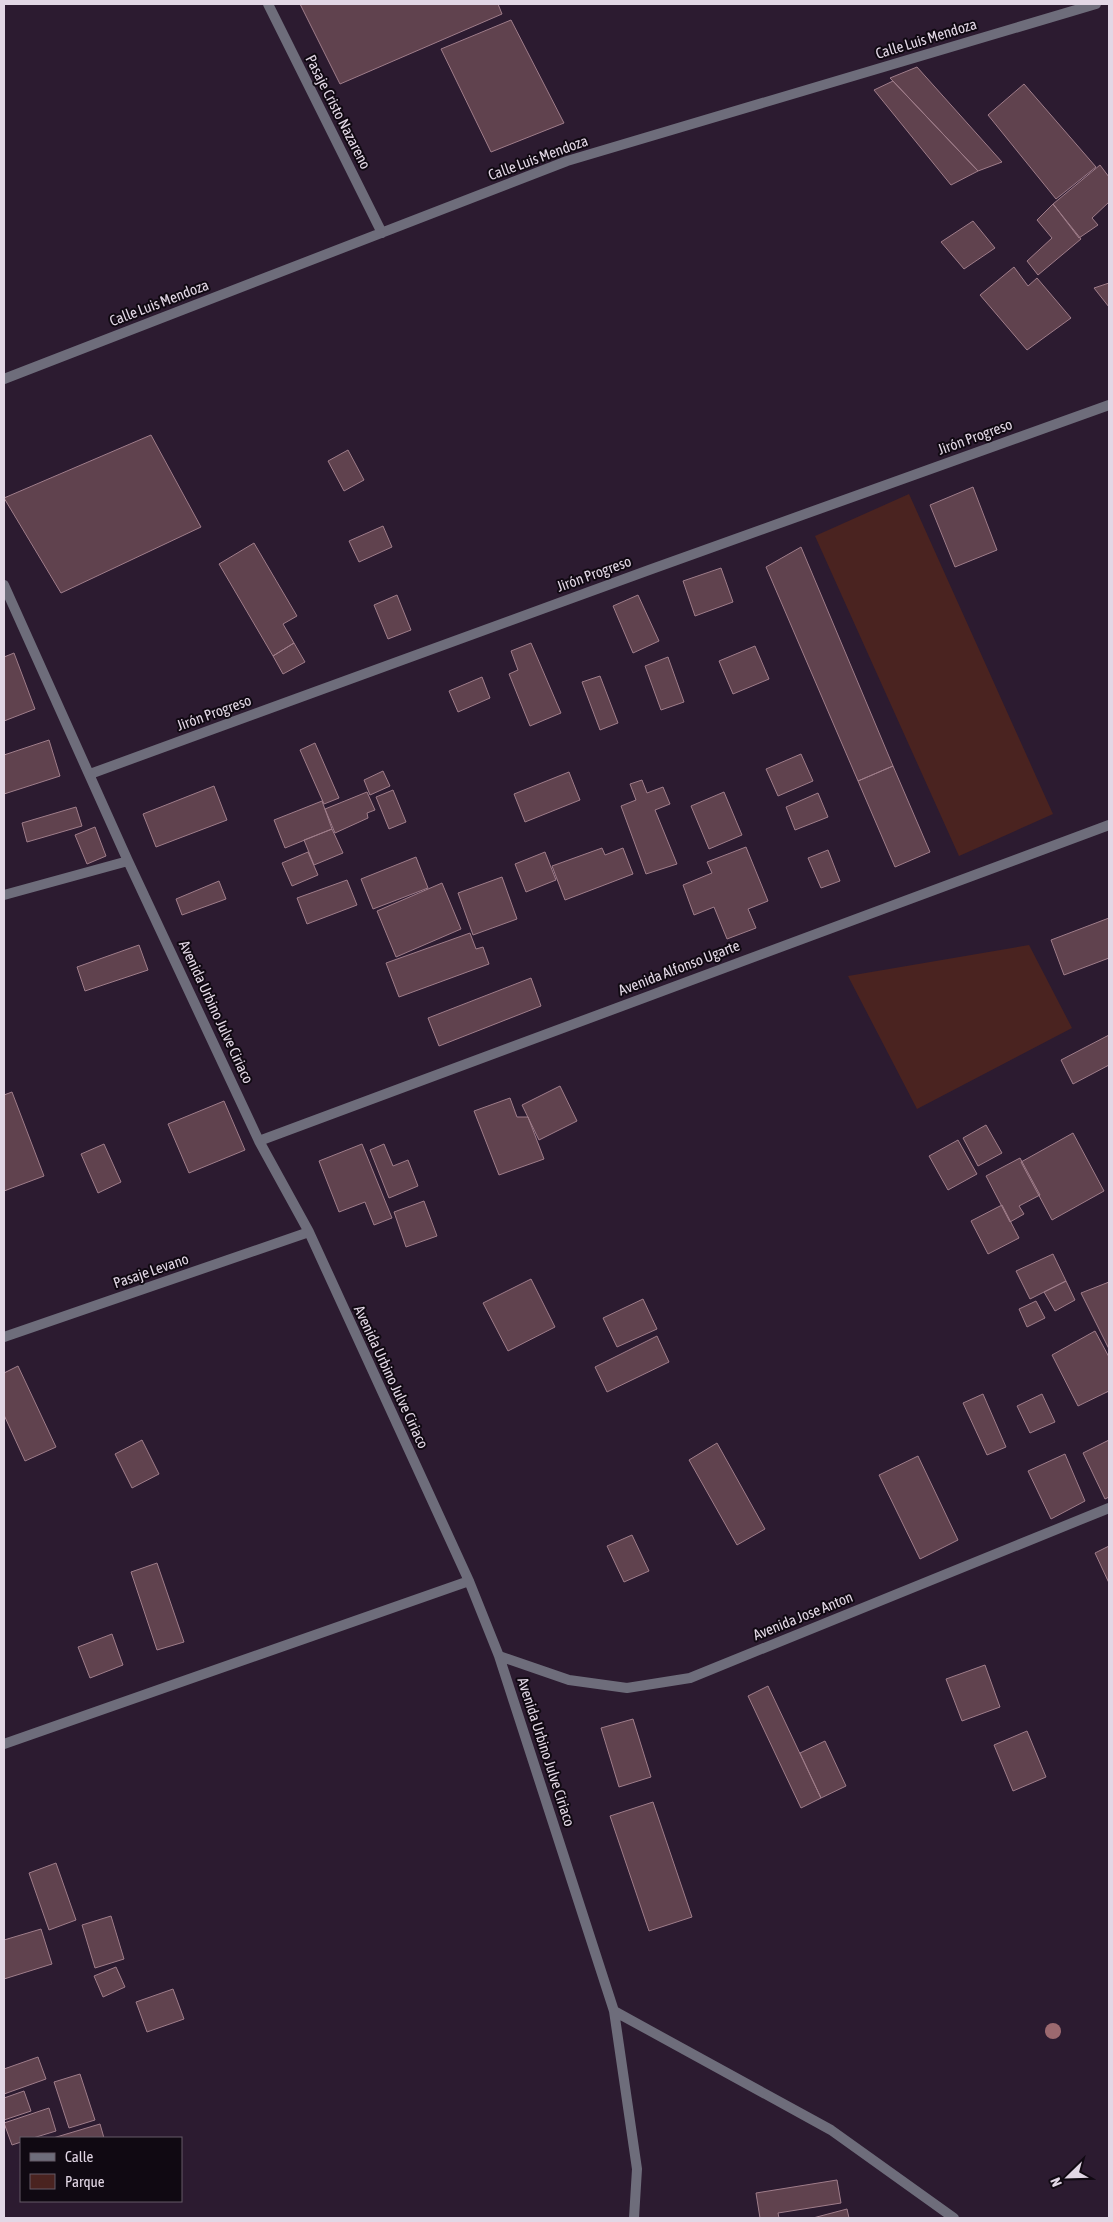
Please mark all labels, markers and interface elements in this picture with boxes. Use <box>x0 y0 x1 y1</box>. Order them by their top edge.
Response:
street label: Calle Luis Mendoza <box>873 15 978 62</box>
street label: Pasaje Cristo Nazareno <box>302 52 375 172</box>
street label: Calle Luis Mendoza <box>486 132 590 183</box>
street label: Calle Luis Mendoza <box>107 276 211 329</box>
street label: Jirón Progreso <box>935 415 1014 458</box>
street label: Jirón Progreso <box>554 552 633 595</box>
street label: Jirón Progreso <box>174 691 253 734</box>
street label: Avenida Alfonso Ugarte <box>616 937 742 998</box>
street label: Avenida Urbino Julve Ciriaco <box>176 938 257 1086</box>
street label: Pasaje Levano <box>111 1250 191 1291</box>
street label: Avenida Urbino Julve Ciriaco <box>351 1303 432 1451</box>
street label: Avenida Jose Anton <box>750 1588 855 1643</box>
street label: Avenida Urbino Julve Ciriaco <box>514 1675 579 1829</box>
legend <box>20 2137 182 2202</box>
text: Calle <box>65 2148 94 2165</box>
north arrow <box>1043 2152 1093 2202</box>
text: Parque <box>65 2173 105 2190</box>
text: N <box>1047 2175 1065 2189</box>

